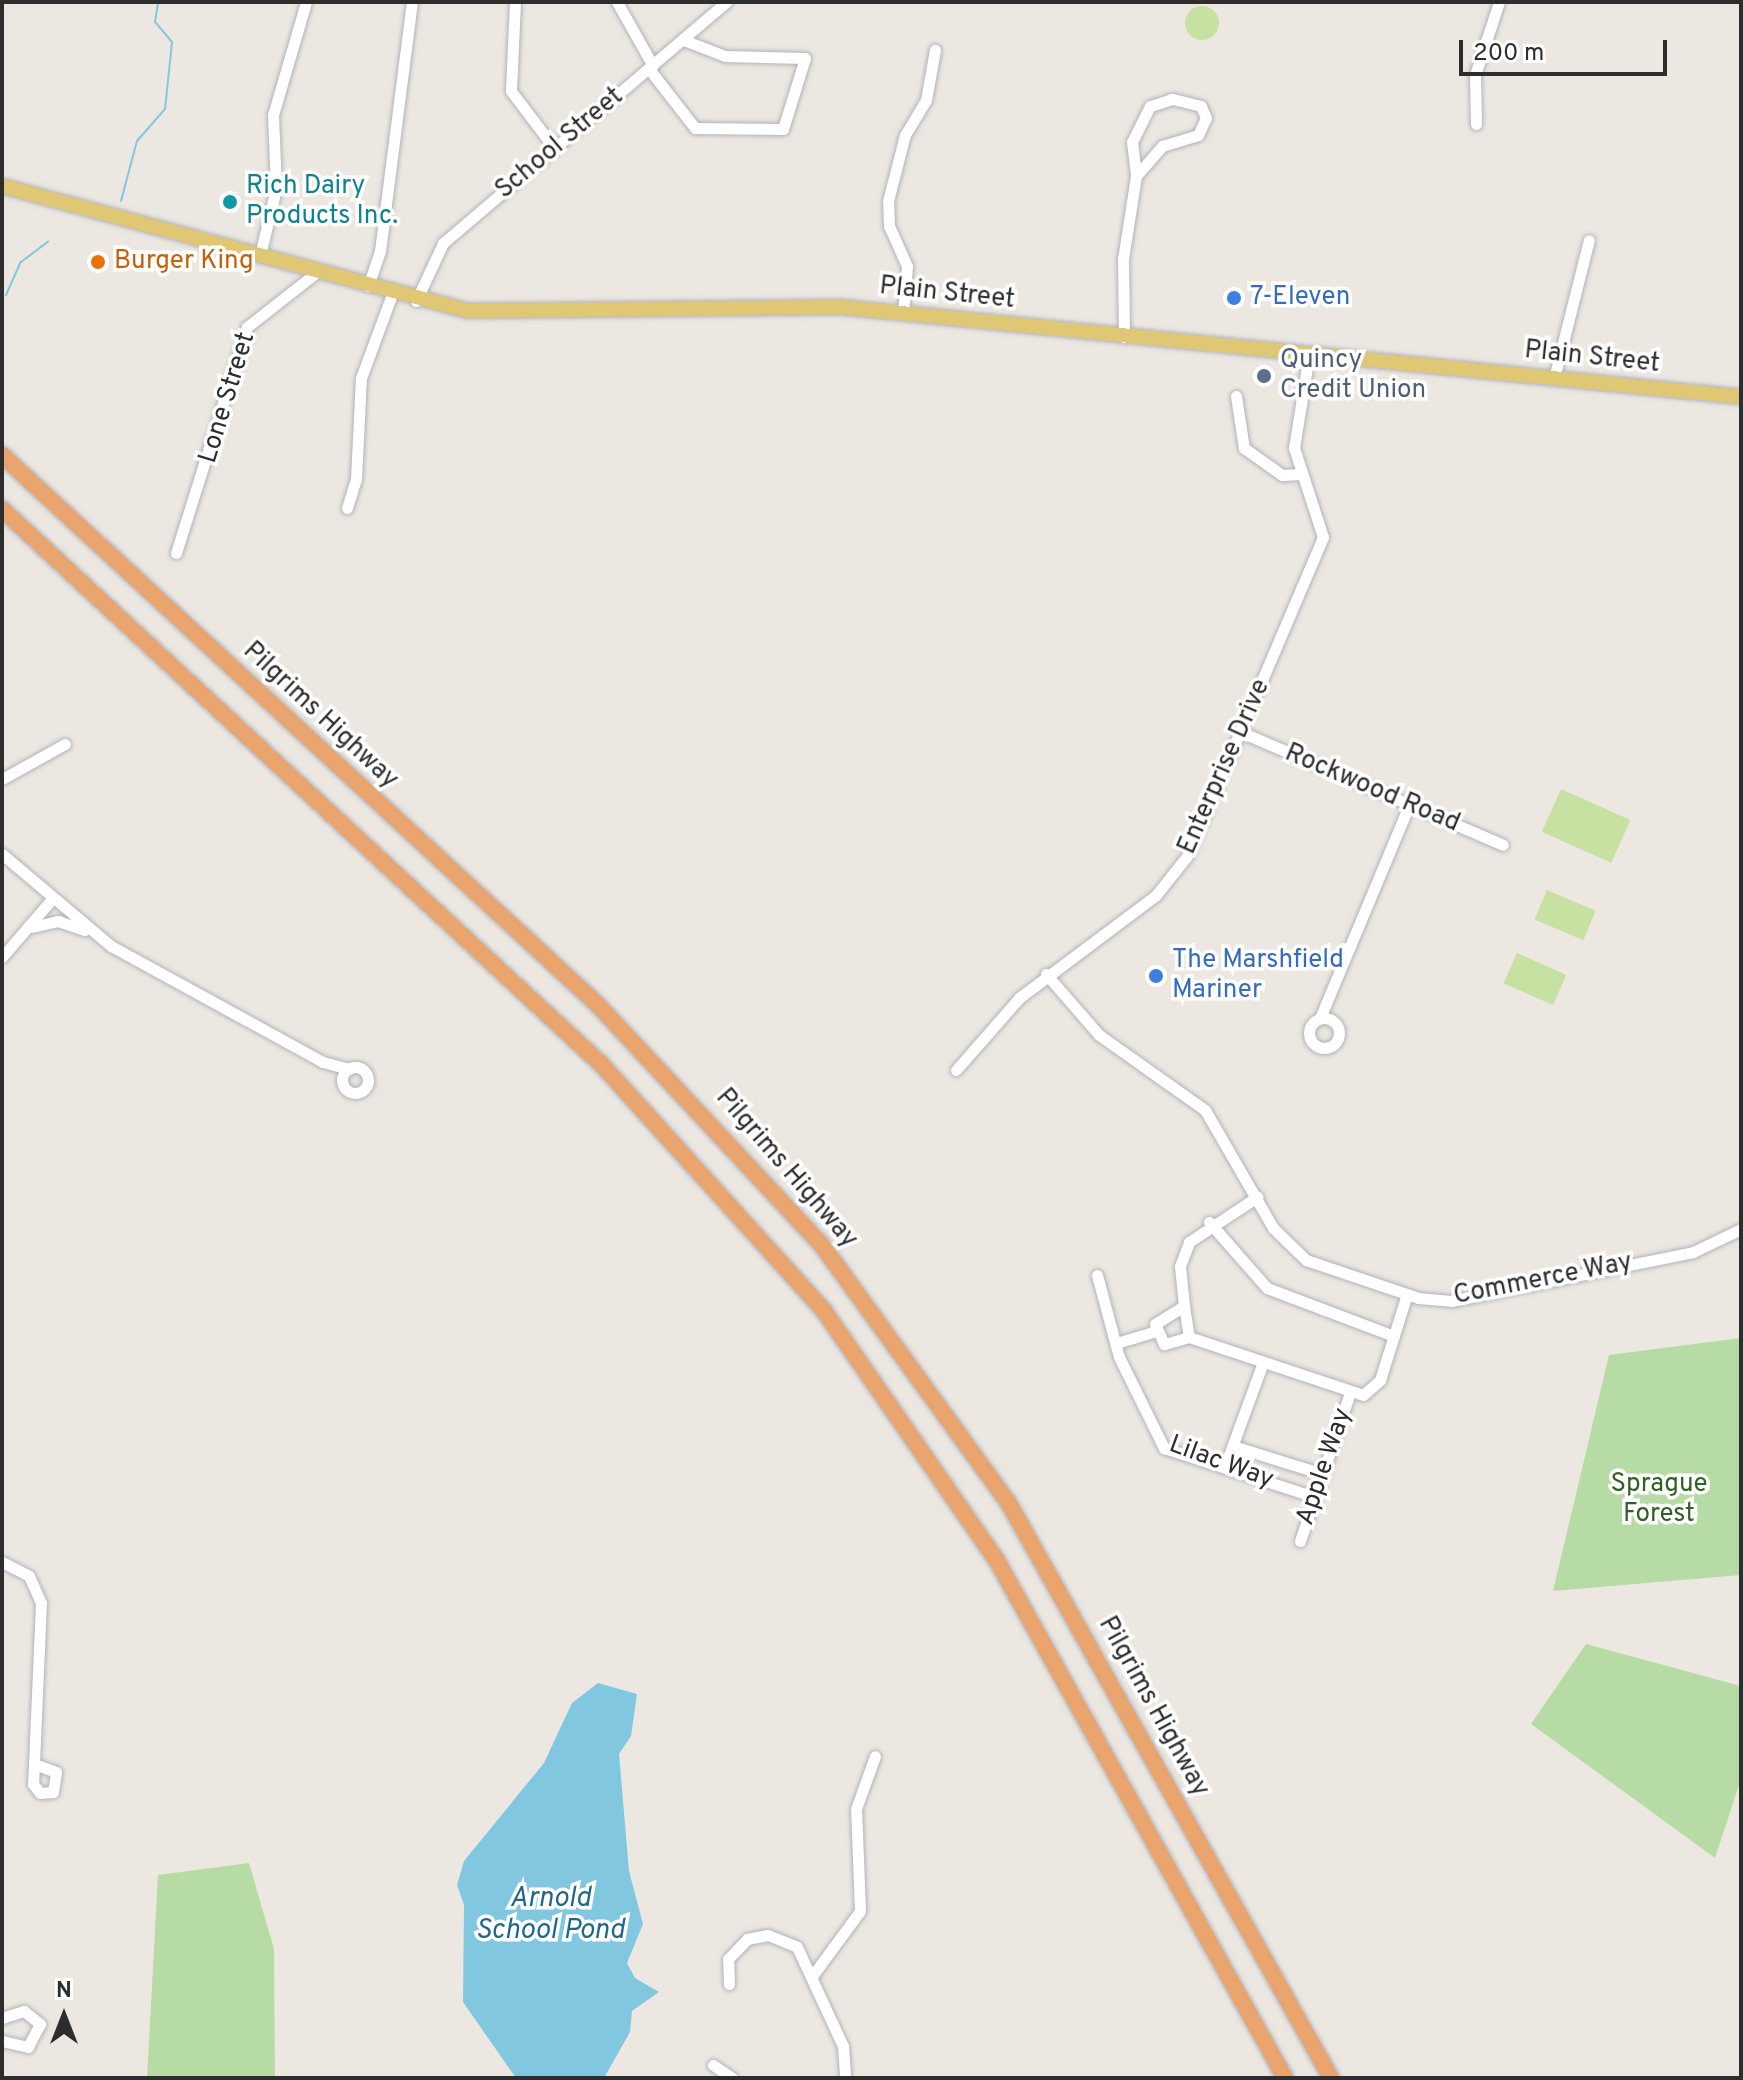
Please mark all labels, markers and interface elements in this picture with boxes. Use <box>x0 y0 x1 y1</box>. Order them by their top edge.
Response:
scale bar <box>1463 24 1671 74</box>
text: 200 m <box>1473 39 1544 69</box>
street label: School Street <box>490 82 630 206</box>
place label: Rich Dairy Products Inc. <box>246 171 398 232</box>
marker: Rich Dairy Products Inc. <box>221 193 239 211</box>
place label: Burger King <box>114 246 254 278</box>
marker: Burger King <box>89 253 107 271</box>
street label: Plain Street <box>878 271 1016 317</box>
place label: 7-Eleven <box>1250 282 1350 314</box>
marker: 7-Eleven <box>1225 289 1243 307</box>
street label: Lone Street <box>193 329 263 467</box>
street label: Plain Street <box>1523 335 1661 381</box>
place label: Quincy Credit Union <box>1280 345 1426 406</box>
marker: Quincy Credit Union <box>1255 367 1273 385</box>
street label: Pilgrims Highway <box>236 636 404 796</box>
street label: Enterprise Drive <box>1172 675 1278 859</box>
street label: Rockwood Road <box>1280 738 1464 840</box>
place label: The Marshfield Mariner <box>1172 945 1344 1006</box>
marker: The Marshfield Mariner <box>1147 967 1165 985</box>
street label: Pilgrims Highway <box>708 1083 864 1255</box>
street label: Commerce Way <box>1451 1247 1635 1313</box>
street label: Apple Way <box>1290 1404 1360 1530</box>
street label: Lilac Way <box>1164 1430 1278 1496</box>
park label: Sprague Forest <box>1611 1469 1707 1530</box>
street label: Pilgrims Highway <box>1091 1612 1215 1802</box>
water label: Arnold School Pond <box>476 1882 624 1948</box>
north arrow <box>24 1976 104 2056</box>
text: N <box>56 1978 72 2005</box>

